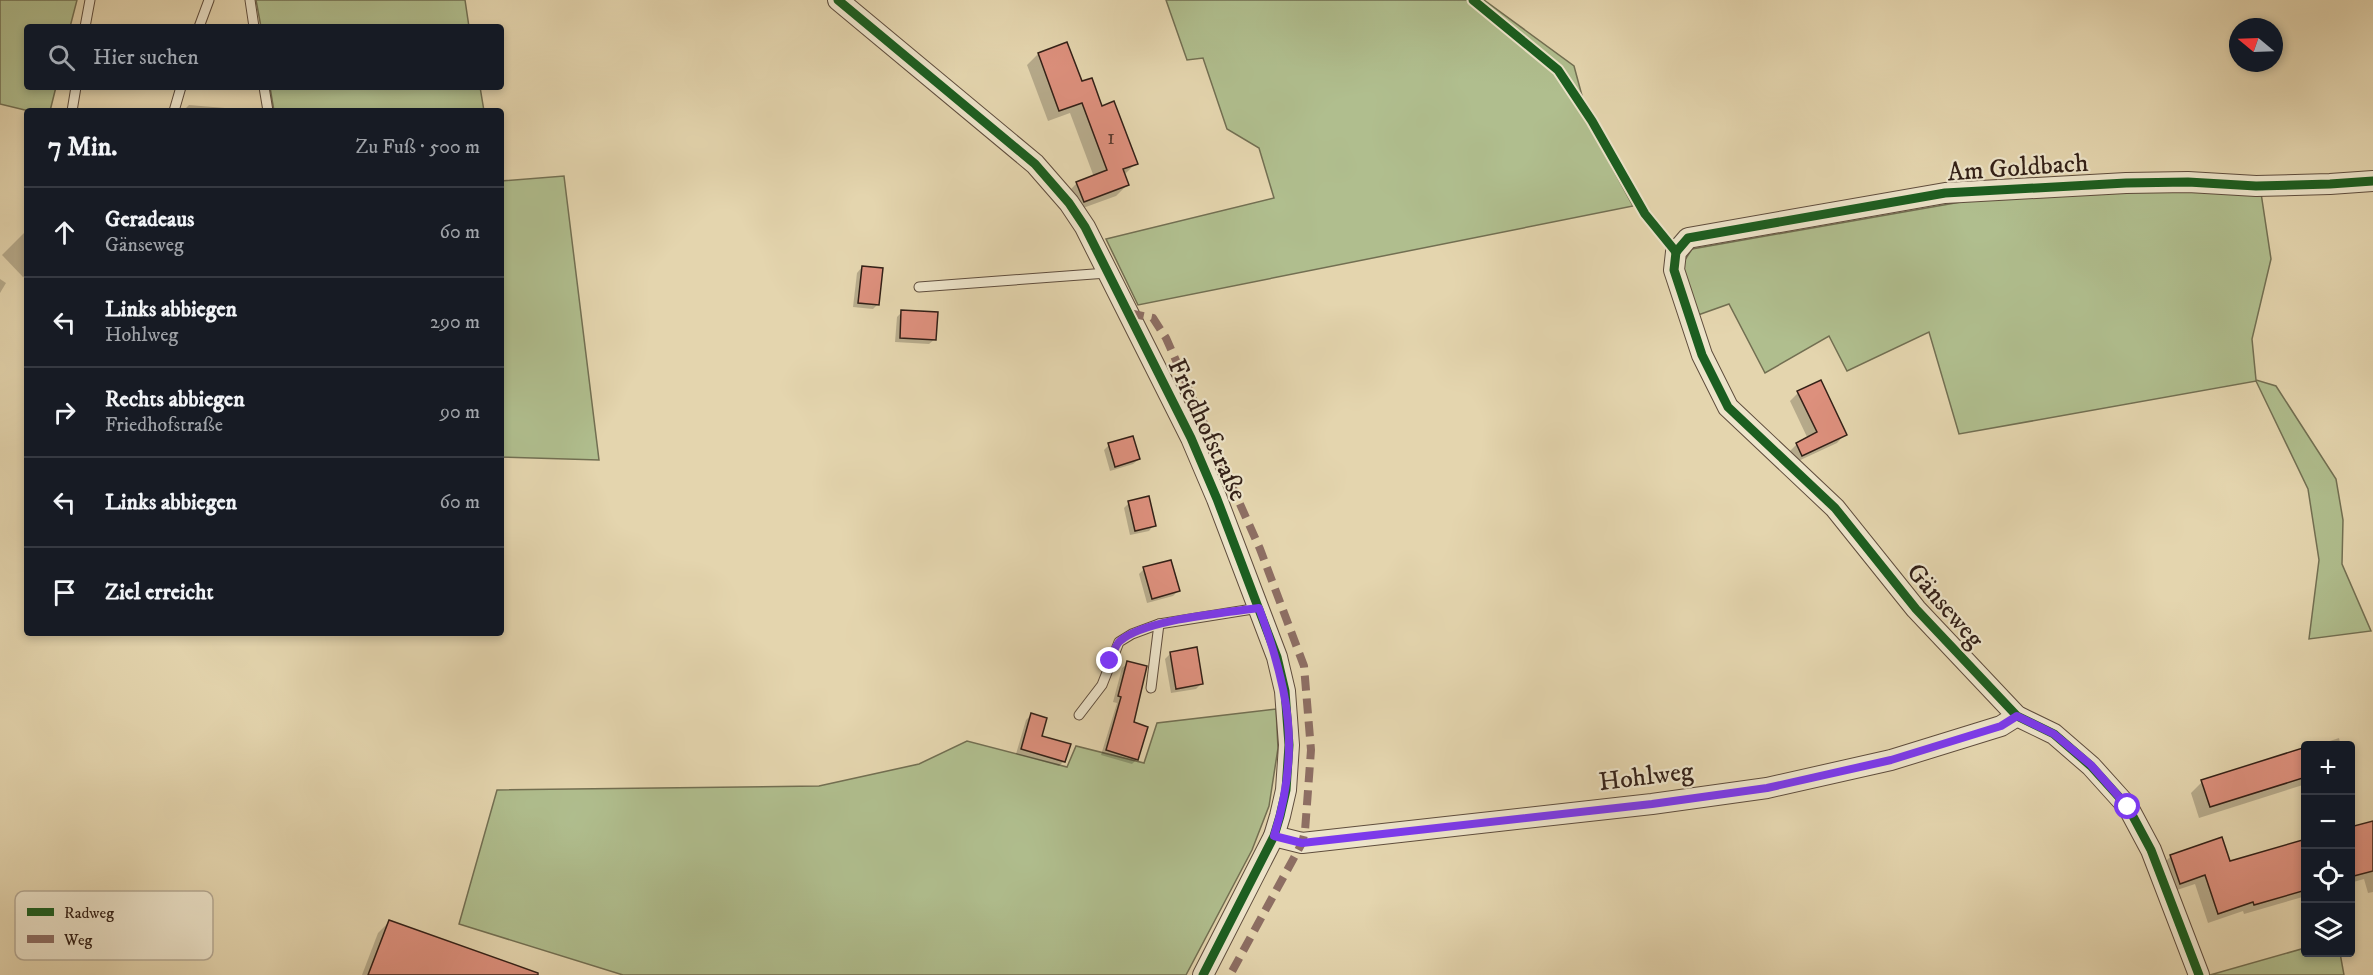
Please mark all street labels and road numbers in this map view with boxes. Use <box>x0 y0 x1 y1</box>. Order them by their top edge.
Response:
street label: Am Goldbach <box>1946 147 2090 189</box>
street label: Friedhofstraße <box>1160 354 1254 506</box>
street label: Gänseweg <box>1899 557 1991 656</box>
street label: Hohlweg <box>1597 755 1696 799</box>

